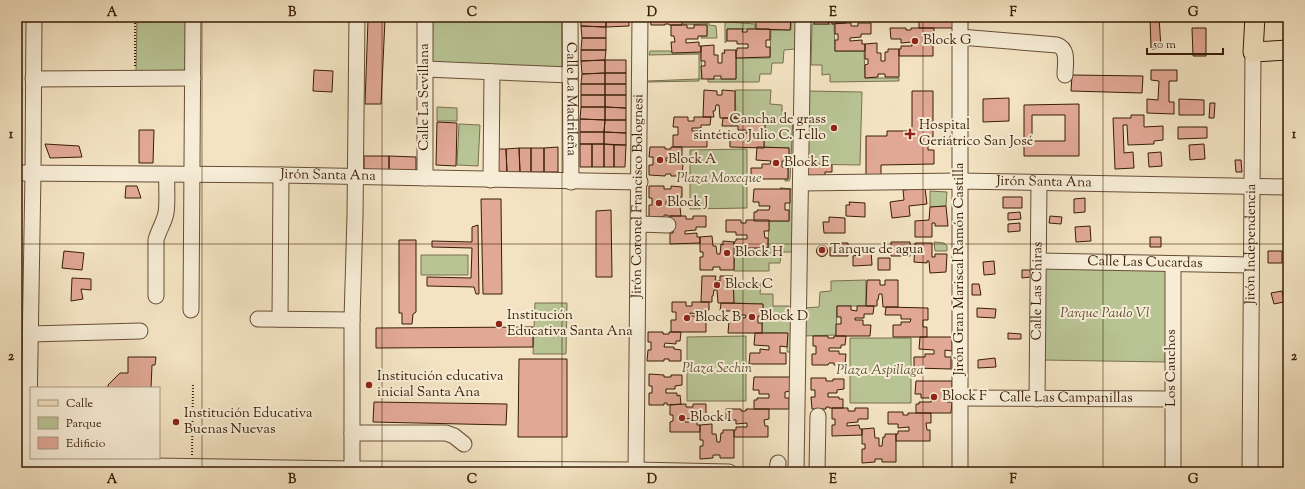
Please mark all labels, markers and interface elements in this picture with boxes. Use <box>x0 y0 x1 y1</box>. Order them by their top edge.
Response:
text: A <box>107 4 118 22</box>
text: B <box>288 4 297 22</box>
text: C <box>467 4 477 22</box>
text: D <box>647 4 657 22</box>
text: E <box>829 4 837 22</box>
text: F <box>1009 4 1017 22</box>
text: G <box>1188 4 1199 22</box>
scale bar <box>1147 30 1223 56</box>
place label: Block G <box>923 31 972 51</box>
marker: Block G <box>910 36 920 46</box>
text: 50 m <box>1152 36 1176 54</box>
street label: Calle La Madrileña <box>560 42 581 157</box>
street label: Calle La Sevillana <box>415 43 435 151</box>
street label: Jirón Coronel Francisco Bolognesi <box>628 94 649 299</box>
place label: Cancha de grass sintético Julio C. Tello <box>693 110 826 146</box>
place label: Hospital Geriátrico San José <box>919 116 1033 152</box>
marker: Cancha de grass sintético Julio C. Tello <box>829 123 839 133</box>
text: 1 <box>9 126 14 144</box>
text: 1 <box>1292 126 1297 144</box>
marker: Hospital Geriátrico San José <box>904 128 916 140</box>
place label: Block A <box>668 150 717 170</box>
place label: Block E <box>784 153 830 173</box>
marker: Block A <box>655 155 665 165</box>
marker: Block E <box>771 158 781 168</box>
street label: Jirón Gran Mariscal Ramón Castilla <box>950 162 970 377</box>
street label: Jirón Santa Ana <box>279 165 376 187</box>
park label: Plaza Moxeque <box>676 169 762 189</box>
street label: Jirón Santa Ana <box>995 172 1092 193</box>
street label: Jirón Independencia <box>1241 183 1262 305</box>
place label: Block J <box>667 193 708 213</box>
marker: Block J <box>654 198 664 208</box>
place label: Tanque de agua <box>830 240 924 260</box>
street label: Calle Las Chiras <box>1028 241 1048 341</box>
place label: Block H <box>735 243 783 263</box>
marker: Tanque de agua <box>817 245 827 255</box>
marker: Block H <box>722 248 732 258</box>
street label: Calle Las Cucardas <box>1087 252 1203 274</box>
place label: Block C <box>725 275 773 295</box>
marker: Block C <box>712 280 722 290</box>
park label: Parque Paulo Vl <box>1060 304 1150 324</box>
place label: Institución Educativa Santa Ana <box>507 306 633 342</box>
place label: Block D <box>760 307 808 327</box>
place label: Block B <box>695 308 741 328</box>
marker: Block D <box>747 312 757 322</box>
marker: Block B <box>682 313 692 323</box>
marker: Institución Educativa Santa Ana <box>494 319 504 329</box>
street label: Los Cauchos <box>1162 329 1182 407</box>
text: 2 <box>8 348 15 366</box>
text: 2 <box>1291 348 1298 366</box>
park label: Plaza Sechin <box>682 359 753 379</box>
park label: Plaza Aspillaga <box>836 361 924 381</box>
place label: Institución educativa inicial Santa Ana <box>377 367 504 403</box>
marker: Institución educativa inicial Santa Ana <box>364 380 374 390</box>
legend <box>30 387 160 459</box>
place label: Block F <box>942 387 987 407</box>
street label: Calle Las Campanillas <box>999 388 1133 409</box>
marker: Block F <box>929 392 939 402</box>
text: Calle <box>66 395 94 413</box>
place label: Institución Educativa Buenas Nuevas <box>184 404 313 440</box>
place label: Block I <box>690 408 732 428</box>
marker: Block I <box>677 413 687 423</box>
text: Parque <box>66 415 102 433</box>
marker: Institución Educativa Buenas Nuevas <box>171 417 181 427</box>
text: Edificio <box>66 435 106 453</box>
text: A <box>107 471 118 489</box>
text: B <box>288 471 297 489</box>
text: C <box>467 471 477 489</box>
text: D <box>647 471 657 489</box>
text: E <box>829 471 837 489</box>
text: F <box>1009 471 1017 489</box>
text: G <box>1188 471 1199 489</box>

